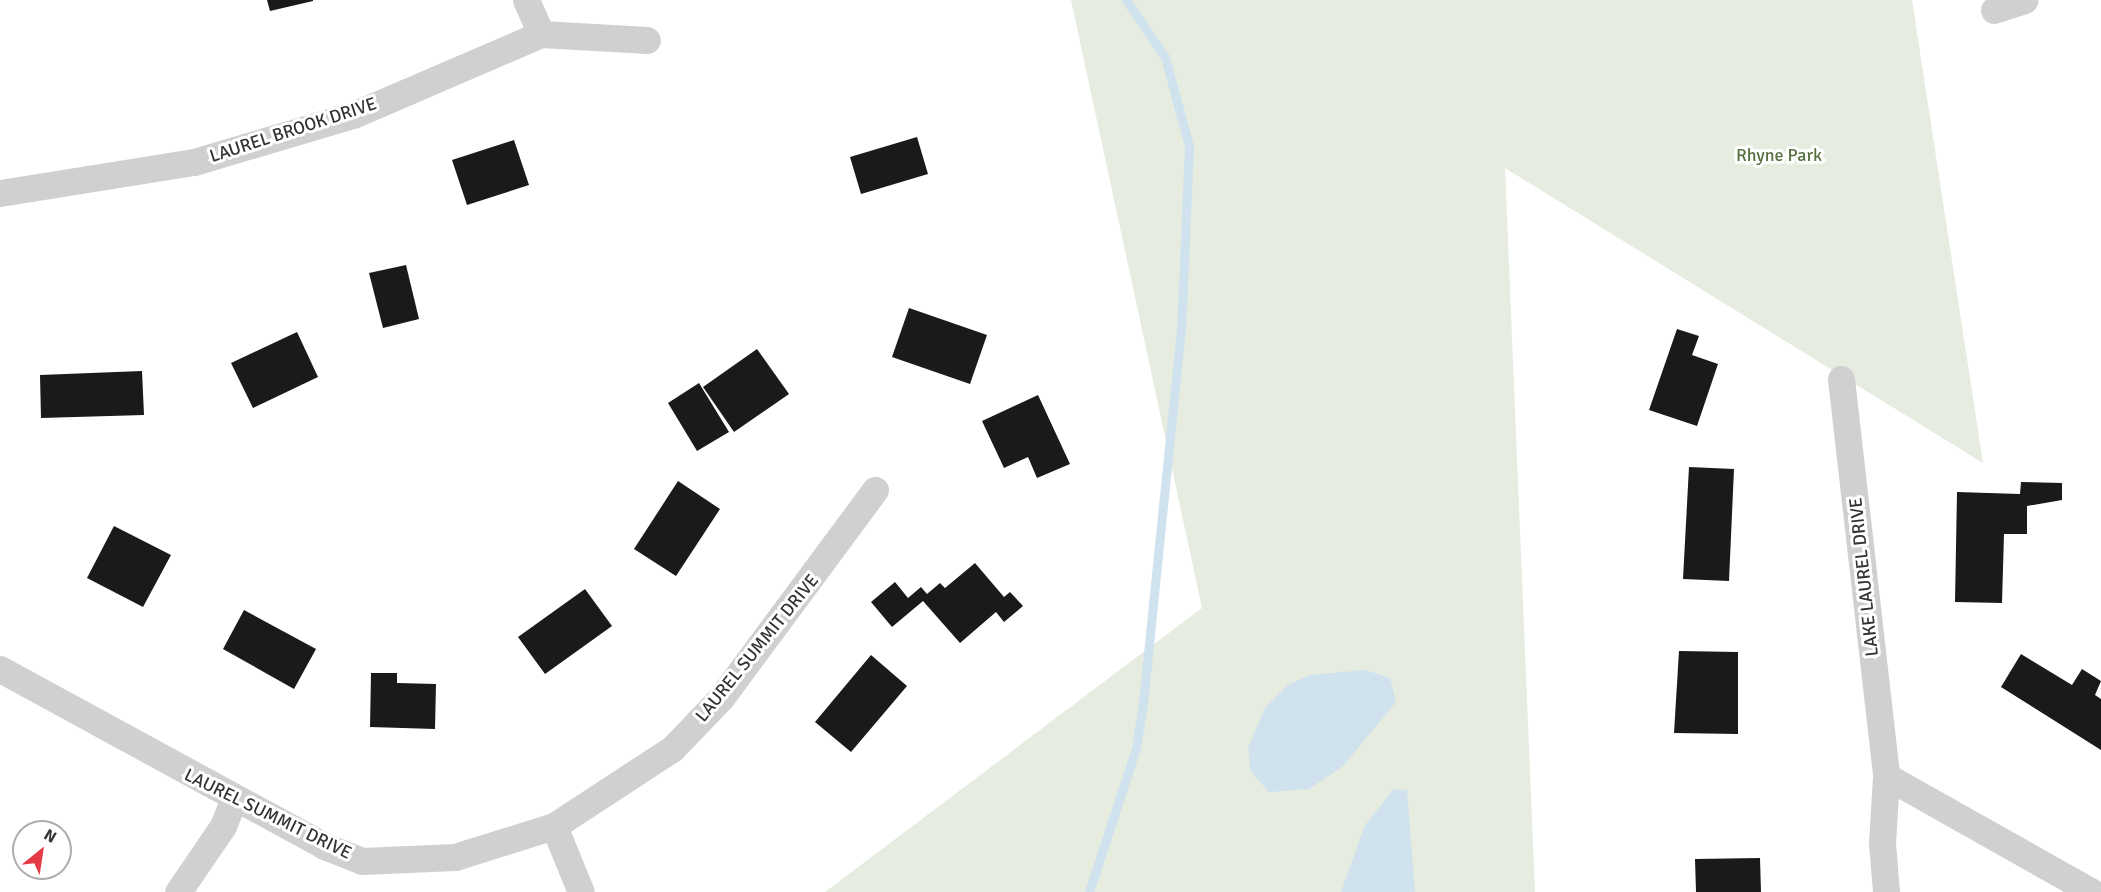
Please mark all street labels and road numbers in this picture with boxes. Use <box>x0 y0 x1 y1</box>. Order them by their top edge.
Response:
street label: LAUREL BROOK DRIVE <box>207 93 379 167</box>
street label: LAKE LAUREL DRIVE <box>1845 497 1883 657</box>
street label: LAUREL SUMMIT DRIVE <box>691 570 823 726</box>
street label: LAUREL SUMMIT DRIVE <box>181 764 355 864</box>

